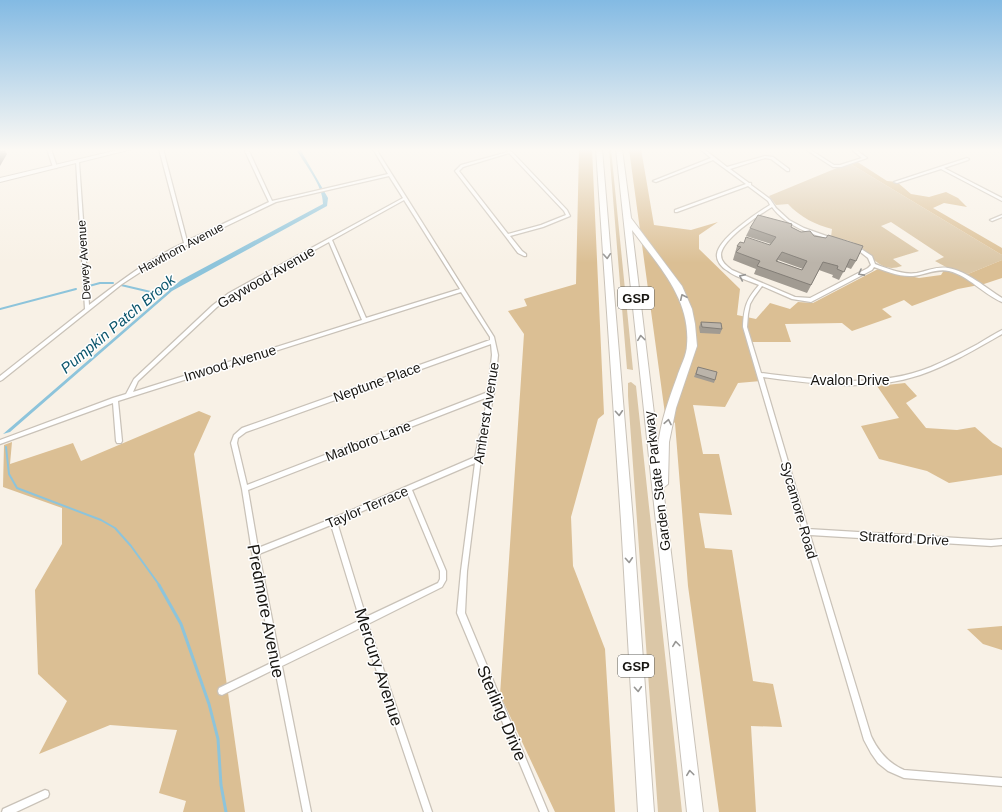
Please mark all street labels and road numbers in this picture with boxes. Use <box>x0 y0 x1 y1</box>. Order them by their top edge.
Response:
street label: Dewey Avenue <box>74 219 94 300</box>
street label: Hawthorn Avenue <box>136 219 226 276</box>
street label: Gaywood Avenue <box>215 243 318 311</box>
road number: GSP <box>618 287 654 309</box>
street label: Inwood Avenue <box>182 341 278 385</box>
street label: Neptune Place <box>331 359 423 405</box>
street label: Amherst Avenue <box>470 361 502 465</box>
street label: Avalon Drive <box>810 372 890 388</box>
street label: Garden State Parkway <box>640 410 674 552</box>
street label: Marlboro Lane <box>323 417 413 465</box>
street label: Sycamore Road <box>777 460 821 560</box>
street label: Taylor Terrace <box>324 482 411 531</box>
street label: Stratford Drive <box>859 528 950 548</box>
street label: Predmore Avenue <box>243 543 288 680</box>
street label: Mercury Avenue <box>351 606 406 728</box>
road number: GSP <box>618 655 654 677</box>
street label: Sterling Drive <box>473 663 530 764</box>

